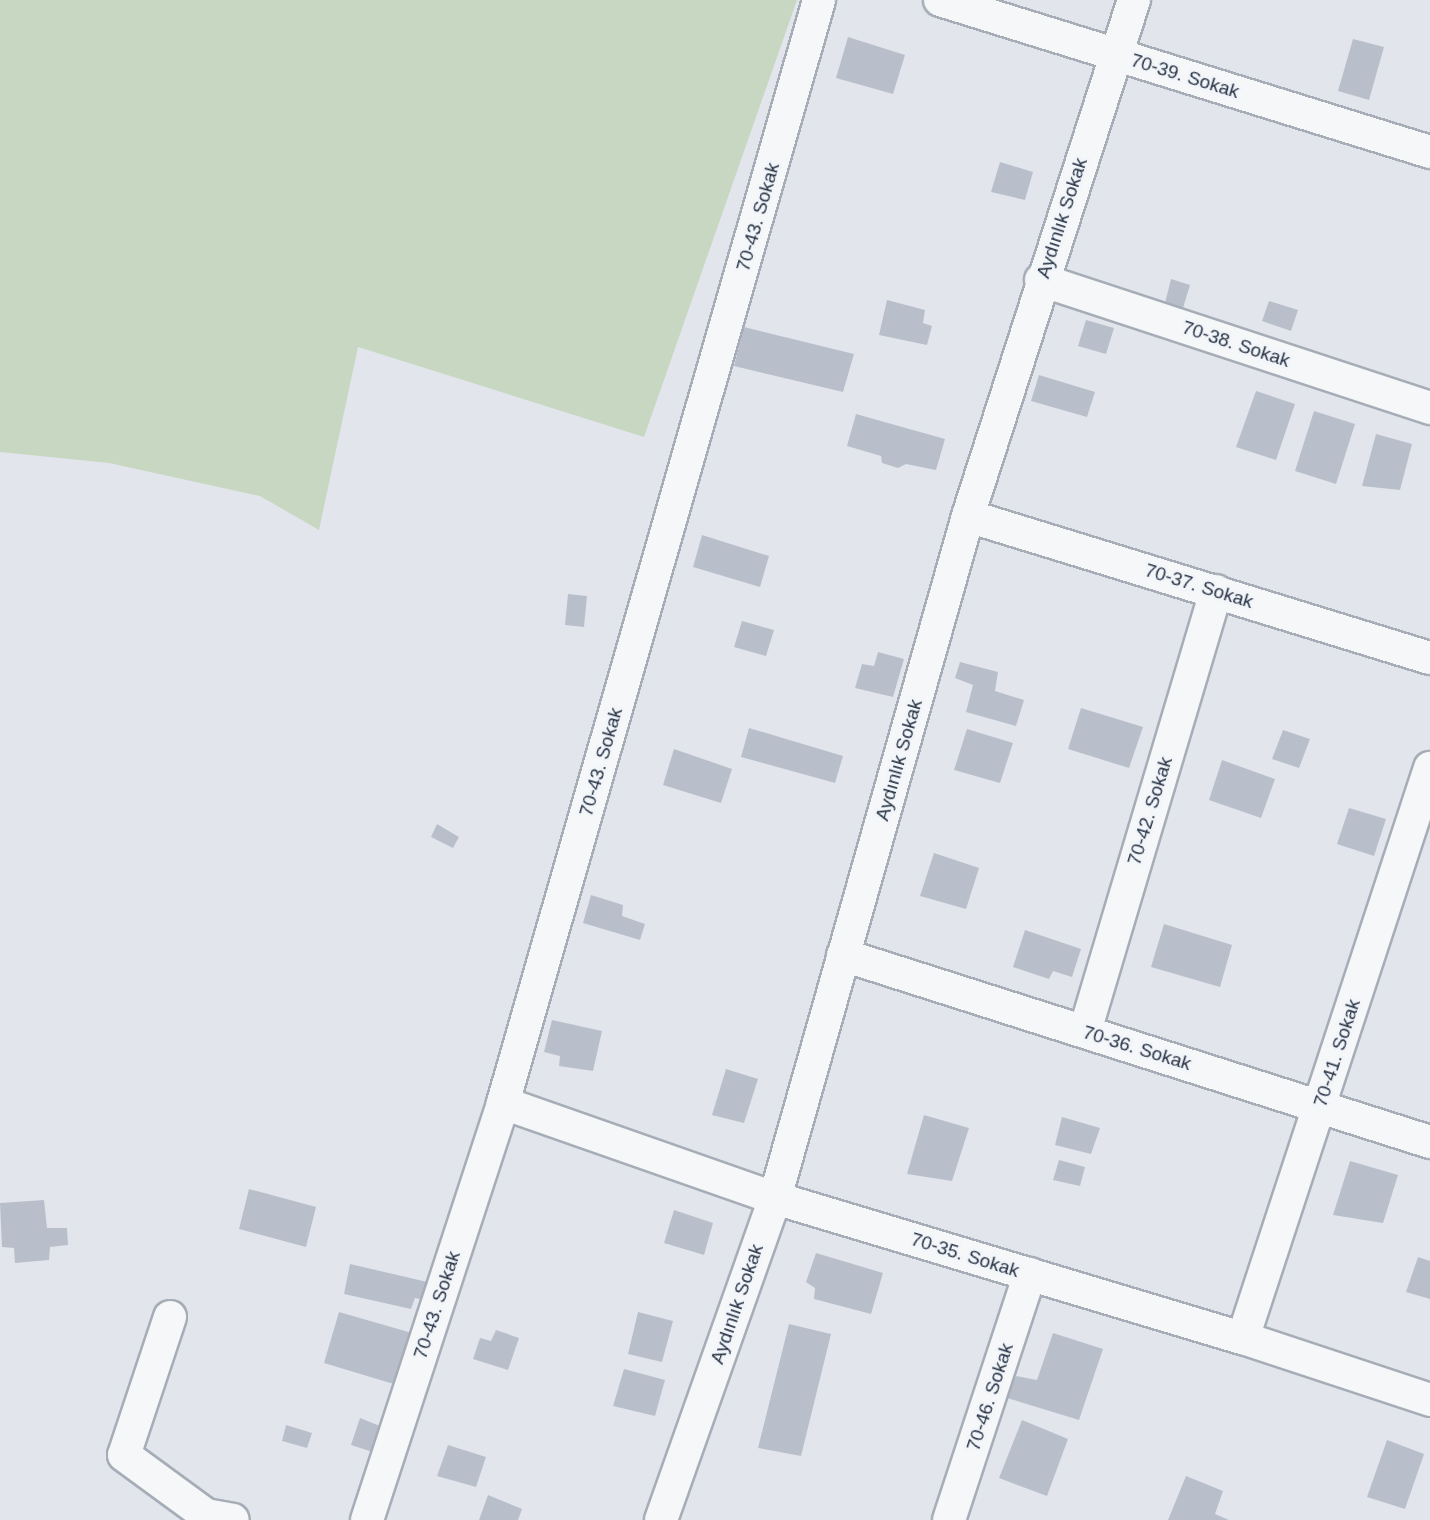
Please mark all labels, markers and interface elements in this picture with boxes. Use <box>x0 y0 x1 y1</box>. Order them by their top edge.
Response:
street label: 70-39. Sokak <box>1128 49 1242 103</box>
street label: Aydınlık Sokak <box>1032 155 1092 281</box>
street label: 70-43. Sokak <box>732 160 784 274</box>
street label: 70-38. Sokak <box>1179 316 1293 372</box>
street label: 70-37. Sokak <box>1142 559 1256 613</box>
street label: Aydınlık Sokak <box>871 697 927 823</box>
street label: 70-43. Sokak <box>575 705 627 819</box>
street label: 70-42. Sokak <box>1123 754 1177 868</box>
street label: 70-41. Sokak <box>1309 996 1365 1110</box>
street label: 70-36. Sokak <box>1080 1021 1194 1075</box>
street label: 70-35. Sokak <box>908 1228 1022 1282</box>
street label: Aydınlık Sokak <box>706 1241 768 1367</box>
street label: 70-43. Sokak <box>409 1248 465 1362</box>
street label: 70-46. Sokak <box>962 1340 1018 1454</box>

